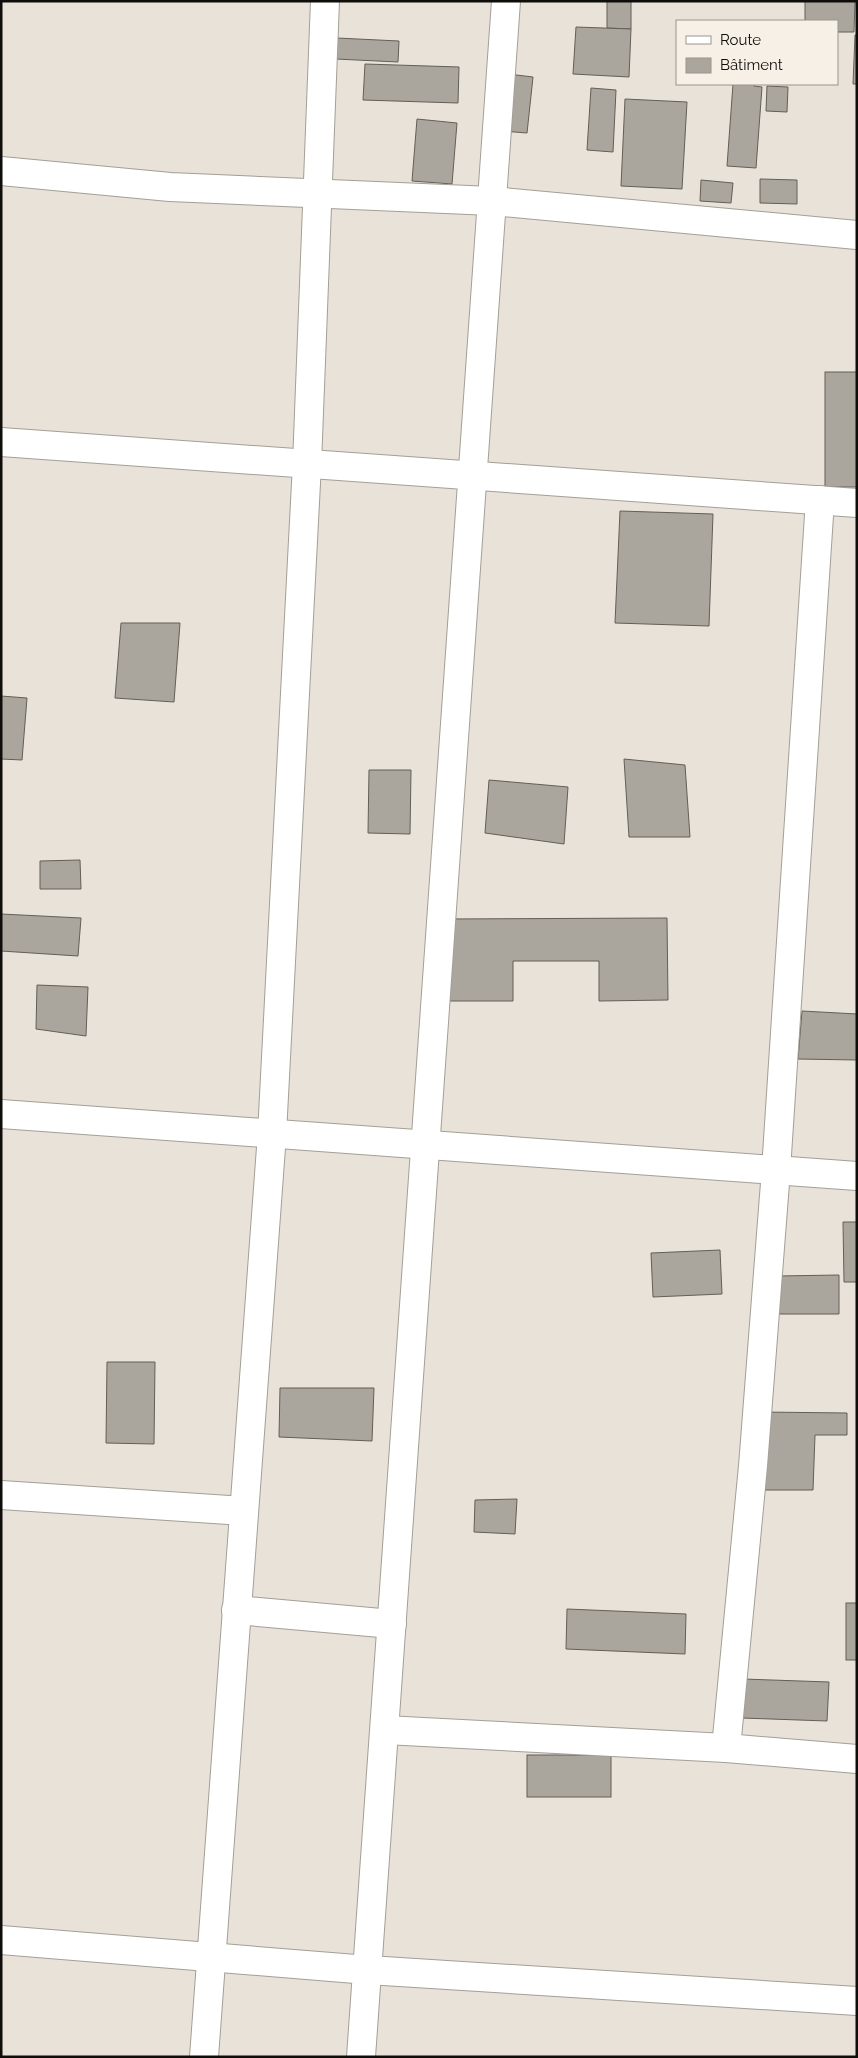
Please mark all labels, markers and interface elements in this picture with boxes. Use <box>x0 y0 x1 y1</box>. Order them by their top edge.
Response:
legend <box>676 20 838 85</box>
text: Route <box>720 31 761 49</box>
text: Bâtiment <box>720 56 783 74</box>

